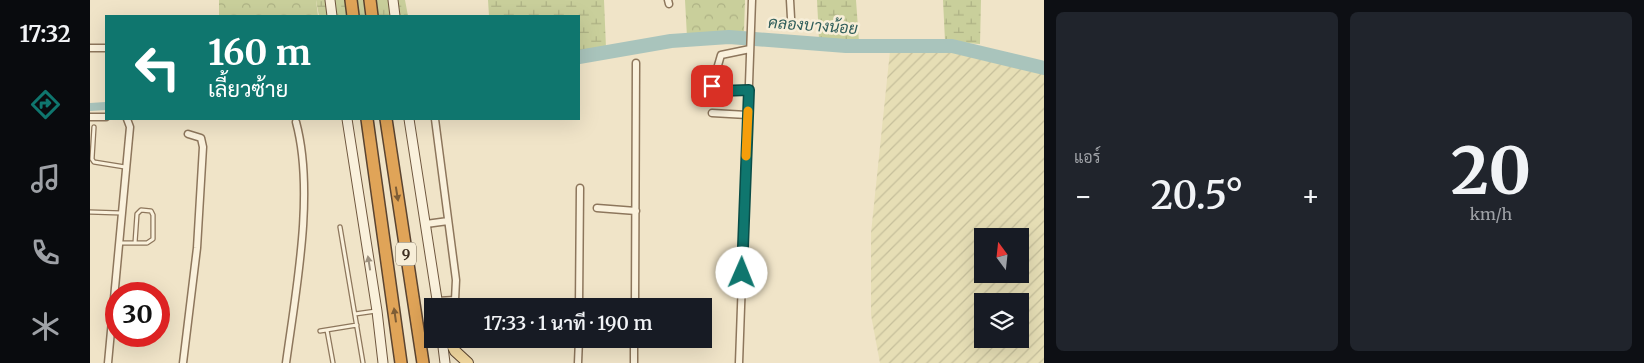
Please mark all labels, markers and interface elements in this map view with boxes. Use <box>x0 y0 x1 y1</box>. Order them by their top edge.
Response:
water label: คลองบางน้อย <box>768 11 858 38</box>
text: 17:32 <box>19 20 71 48</box>
text: 160 m <box>208 31 311 75</box>
icon: left <box>125 35 190 100</box>
pin <box>691 65 733 107</box>
icon: arrive <box>698 72 726 100</box>
text: เลี้ยวซ้าย <box>208 75 288 103</box>
icon: directions <box>28 87 63 122</box>
text: 20 <box>1451 130 1531 212</box>
text: แอร์ <box>1074 147 1100 167</box>
icon: music <box>28 161 63 196</box>
text: 20.5° <box>1151 172 1243 219</box>
text: − <box>1074 178 1093 214</box>
text: + <box>1301 178 1320 214</box>
one-way arrow <box>394 186 402 202</box>
text: km/h <box>1470 204 1512 224</box>
north arrow <box>974 228 1029 282</box>
map controls <box>974 228 1029 348</box>
icon: phone <box>28 235 63 270</box>
road number: 9 <box>396 242 416 266</box>
position arrow <box>715 246 767 298</box>
one-way arrow <box>365 254 373 270</box>
speed limit sign: 30 <box>105 282 170 347</box>
button: layers <box>974 293 1029 348</box>
one-way arrow <box>390 306 398 322</box>
icon: climate <box>28 309 63 344</box>
text: 17:33 · 1 นาที · 190 m <box>484 311 652 335</box>

